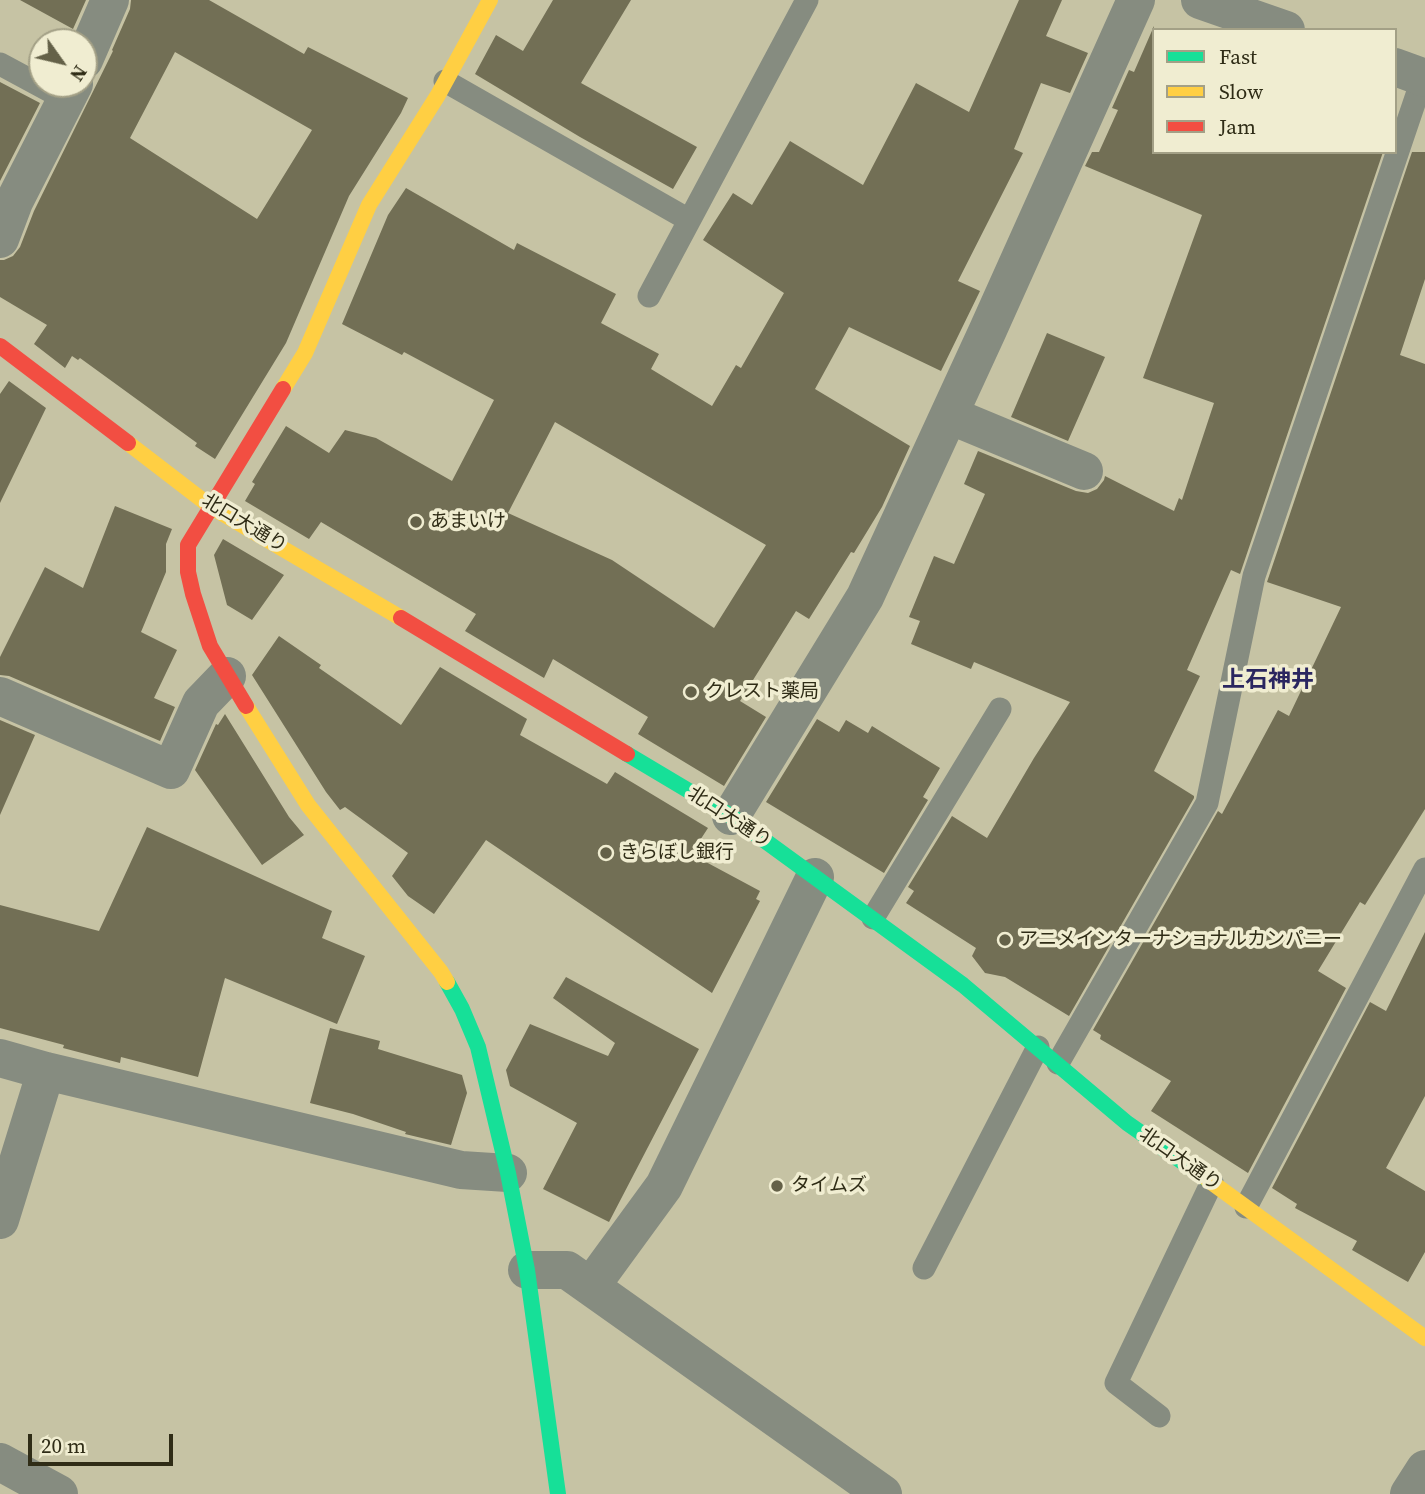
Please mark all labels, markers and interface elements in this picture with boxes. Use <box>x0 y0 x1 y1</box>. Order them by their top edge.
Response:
north arrow <box>28 28 98 98</box>
legend <box>1152 28 1397 154</box>
text: Fast <box>1219 42 1257 71</box>
text: N <box>64 61 93 87</box>
text: Slow <box>1219 77 1263 106</box>
text: Jam <box>1219 112 1256 141</box>
street label: 北口大通り <box>197 490 291 558</box>
place label: あまいけ <box>430 511 506 533</box>
marker: あまいけ <box>408 514 424 530</box>
district label: 上石神井 <box>1222 667 1314 695</box>
place label: クレスト薬局 <box>705 681 819 703</box>
marker: クレスト薬局 <box>683 684 699 700</box>
street label: 北口大通り <box>683 783 775 853</box>
place label: きらぼし銀行 <box>620 842 734 864</box>
marker: きらぼし銀行 <box>598 845 614 861</box>
place label: アニメインターナショナルカンパニー <box>1019 929 1342 951</box>
marker: アニメインターナショナルカンパニー <box>997 932 1013 948</box>
street label: 北口大通り <box>1135 1123 1225 1197</box>
place label: タイムズ <box>791 1175 867 1197</box>
marker: タイムズ <box>769 1178 785 1194</box>
scale bar <box>32 1420 177 1464</box>
text: 20 m <box>41 1431 86 1460</box>

